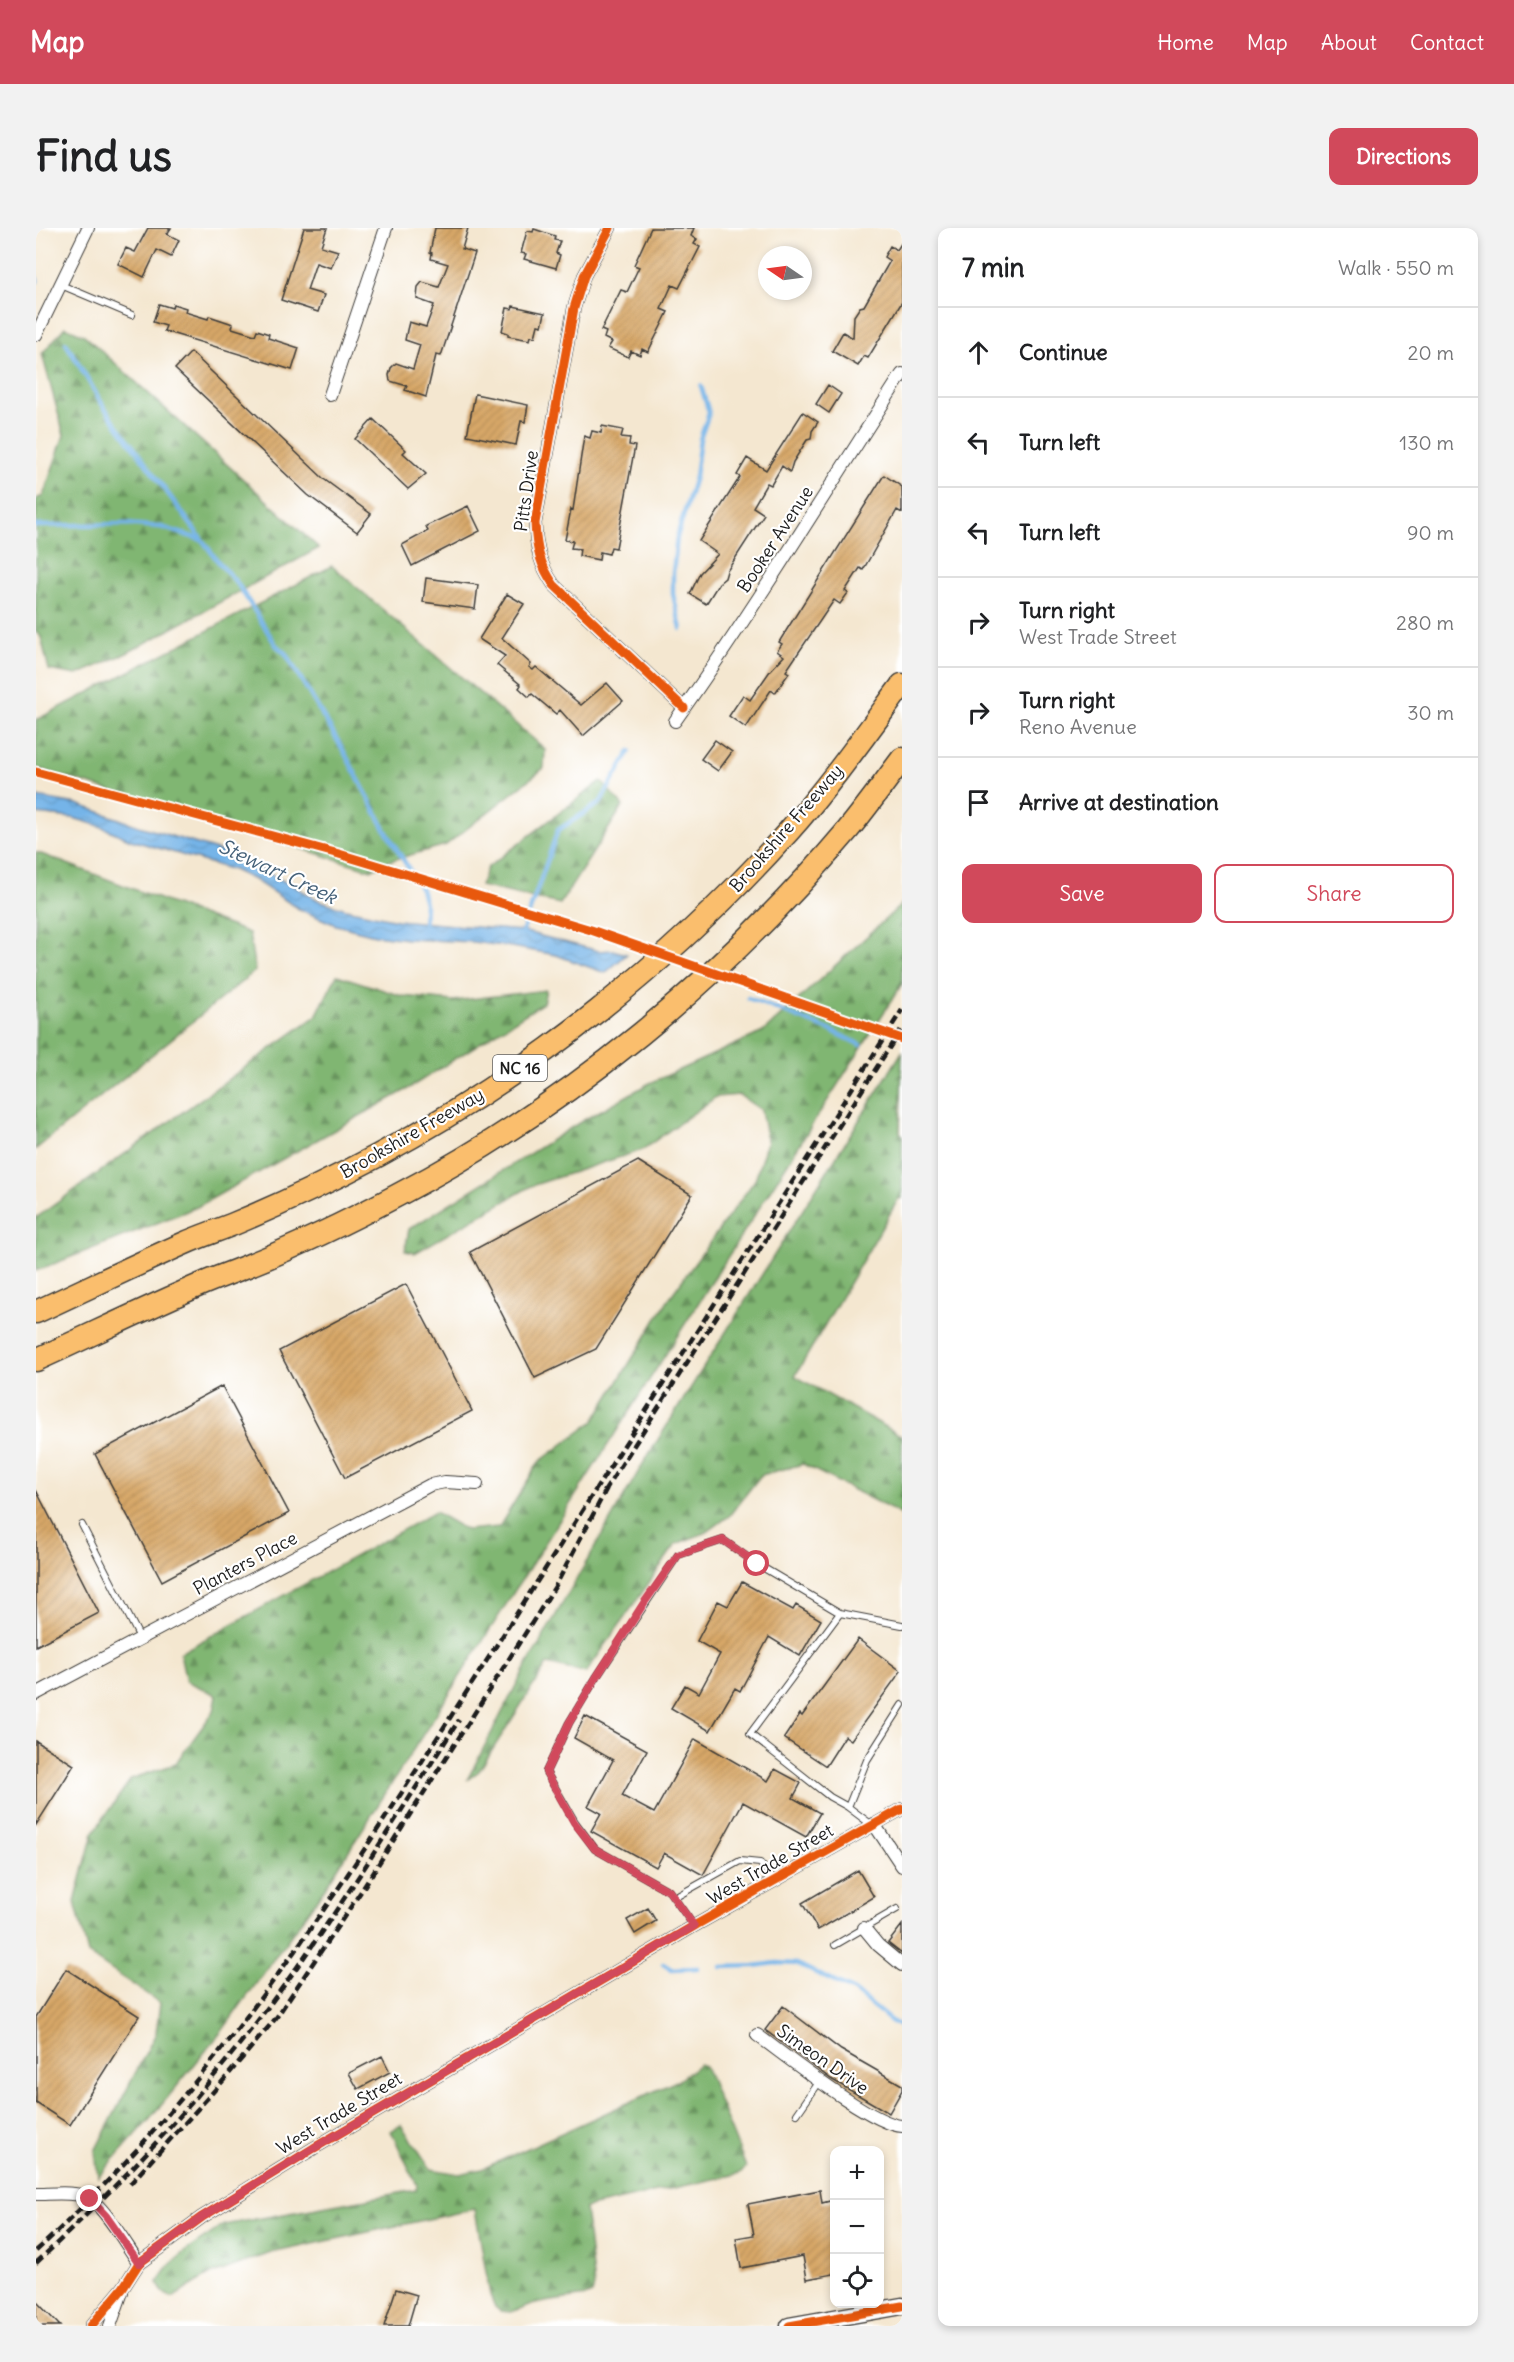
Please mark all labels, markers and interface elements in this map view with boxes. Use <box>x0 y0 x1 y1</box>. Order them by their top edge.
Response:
text: Map <box>30 24 84 60</box>
text: Home <box>1157 29 1214 56</box>
text: Map <box>1247 29 1288 56</box>
text: About <box>1321 29 1377 56</box>
text: Contact <box>1410 29 1484 56</box>
button: Directions <box>1329 128 1478 185</box>
text: Find us <box>36 130 172 182</box>
north arrow <box>758 246 812 300</box>
text: 7 min <box>962 251 1025 284</box>
text: Walk · 550 m <box>1338 255 1454 280</box>
icon: ahead <box>962 336 995 369</box>
text: Continue <box>1019 338 1108 366</box>
text: 20 m <box>1408 340 1454 365</box>
icon: left <box>962 426 995 459</box>
text: Turn left <box>1019 428 1100 456</box>
text: 130 m <box>1399 430 1454 455</box>
street label: Pitts Drive <box>509 449 543 533</box>
street label: Booker Avenue <box>732 481 818 597</box>
icon: left <box>962 516 995 549</box>
text: Turn left <box>1019 518 1100 546</box>
text: 90 m <box>1407 520 1454 545</box>
text: Turn right <box>1019 596 1115 624</box>
icon: right <box>962 606 995 639</box>
text: 280 m <box>1396 610 1454 635</box>
text: West Trade Street <box>1019 624 1177 649</box>
text: Turn right <box>1019 686 1115 714</box>
icon: right <box>962 696 995 729</box>
text: 30 m <box>1407 700 1454 725</box>
text: Reno Avenue <box>1019 714 1137 739</box>
street label: Brookshire Freeway <box>724 759 848 897</box>
icon: arrive <box>962 786 995 819</box>
text: Arrive at destination <box>1019 788 1219 816</box>
water label: Stewart Creek <box>215 833 343 910</box>
button: Save <box>962 864 1202 923</box>
button: Share <box>1214 864 1454 923</box>
road number: NC 16 <box>493 1055 547 1081</box>
street label: Brookshire Freeway <box>336 1083 488 1183</box>
street label: Planters Place <box>189 1526 301 1600</box>
route start <box>743 1550 769 1576</box>
street label: West Trade Street <box>703 1819 837 1909</box>
street label: Simeon Drive <box>773 2019 873 2099</box>
street label: West Trade Street <box>272 2067 406 2159</box>
map controls <box>830 2146 884 2308</box>
button: + <box>830 2146 884 2200</box>
route end <box>76 2185 102 2211</box>
button: − <box>830 2200 884 2254</box>
button: locate <box>830 2254 884 2308</box>

